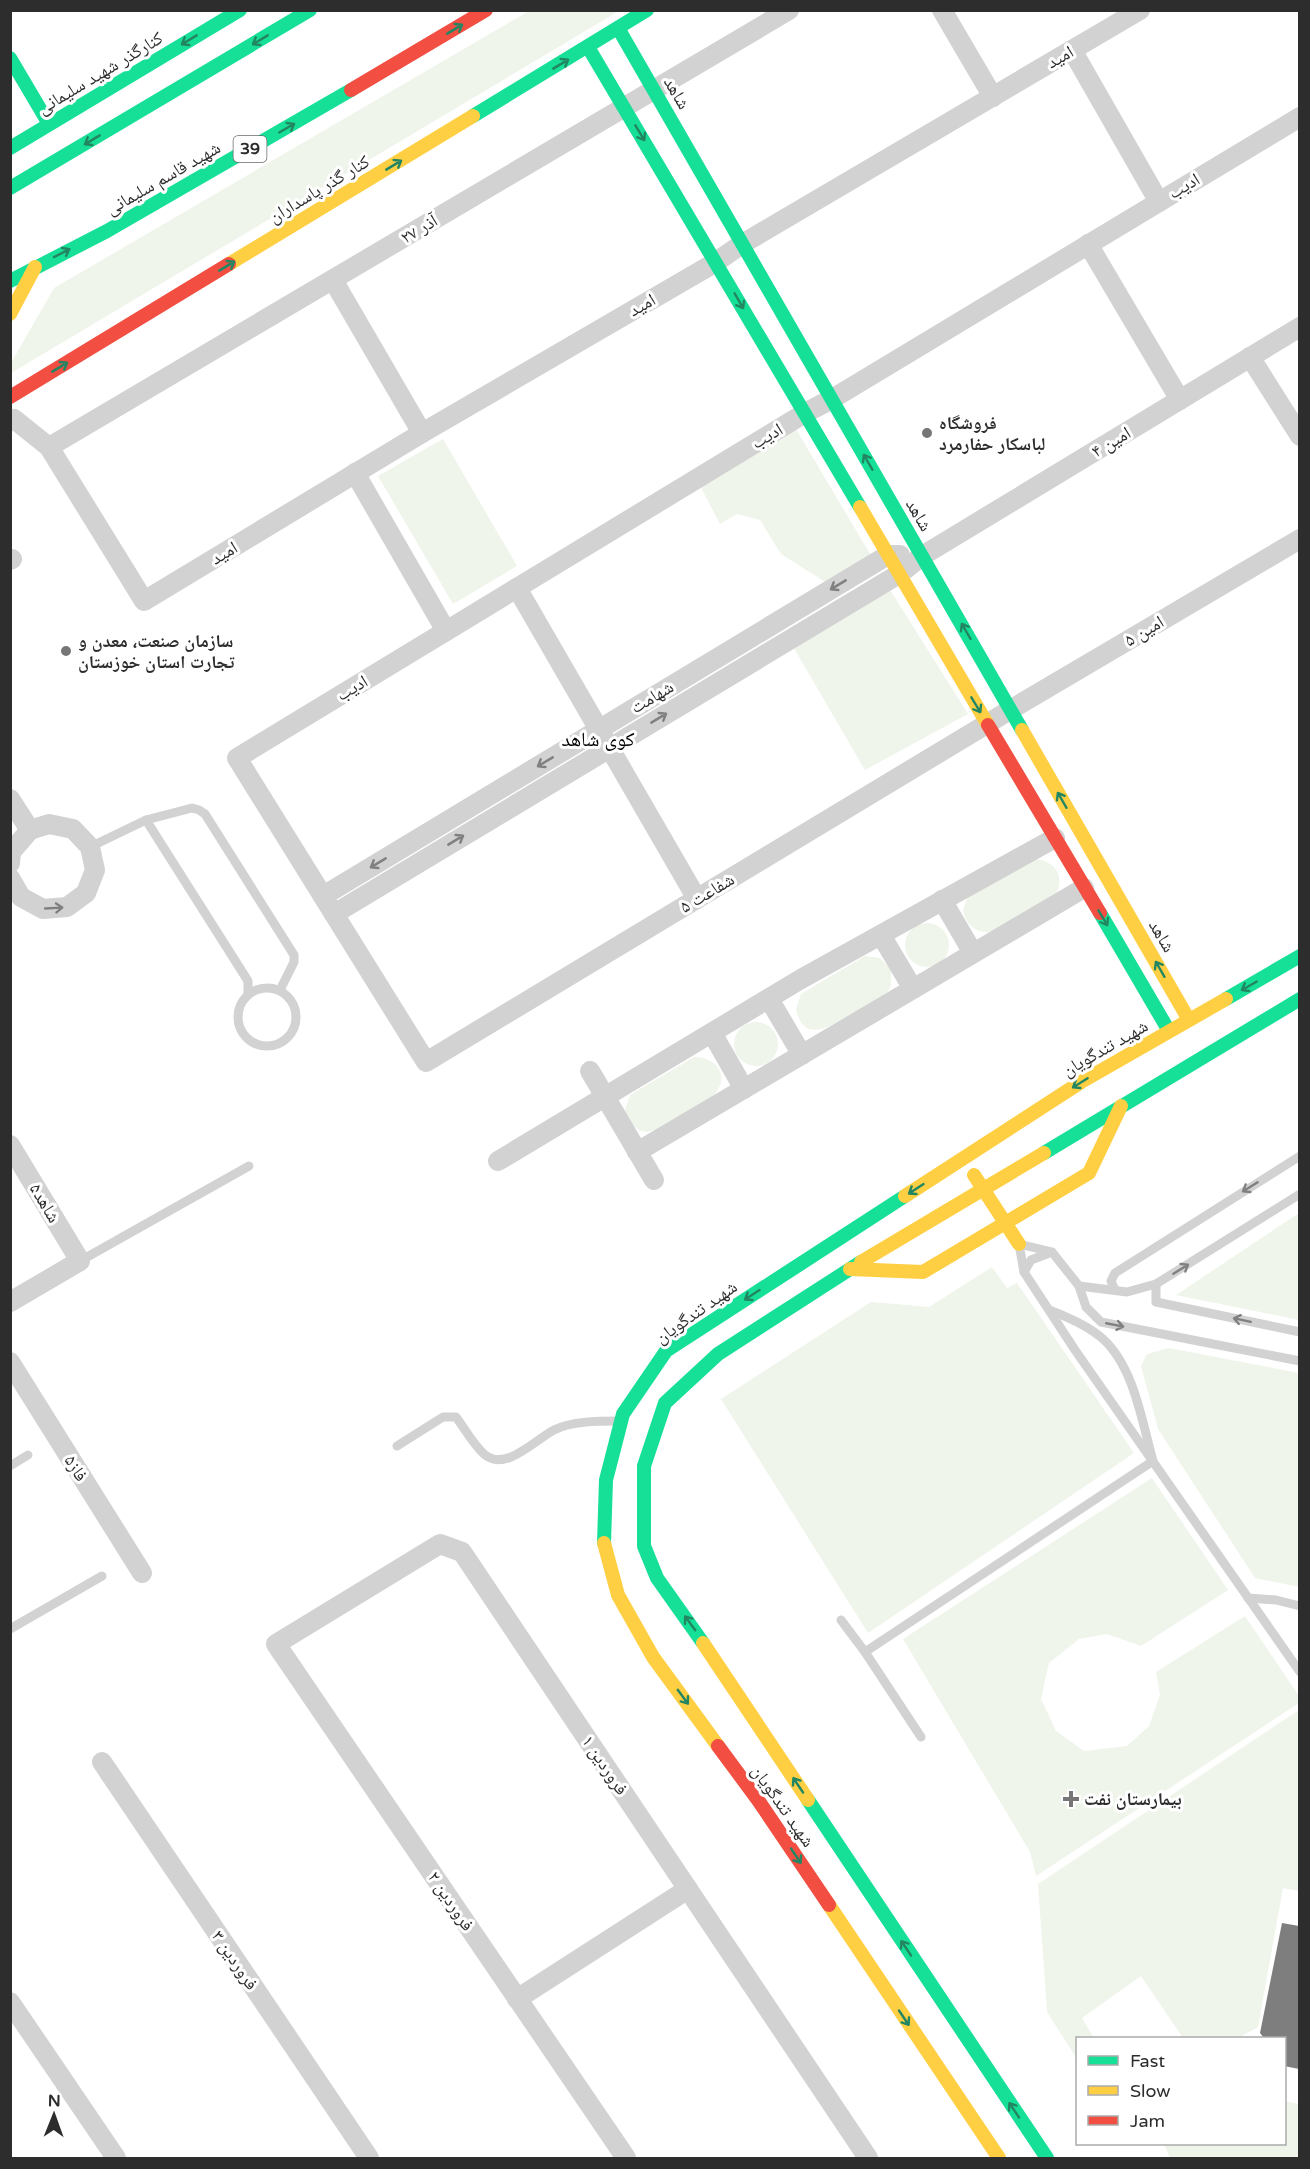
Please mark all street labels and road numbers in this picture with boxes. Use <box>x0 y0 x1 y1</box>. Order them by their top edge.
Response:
street label: کنارگذر شهید سلیمانی <box>33 27 167 119</box>
street label: امید <box>1043 41 1077 73</box>
street label: شاهد <box>659 73 695 113</box>
street label: شهید قاسم سلیمانی <box>102 136 225 221</box>
road number: 39 <box>234 136 266 162</box>
street label: کنار گذر پاسداران <box>265 150 374 228</box>
street label: ادیب <box>1164 168 1204 204</box>
street label: آذر ۲۷ <box>396 209 442 249</box>
street label: امید <box>625 289 659 321</box>
street label: ادیب <box>747 418 787 454</box>
street label: امین ۴ <box>1087 422 1135 462</box>
street label: شاهد <box>901 495 937 535</box>
street label: امید <box>207 536 241 570</box>
street label: امین ۵ <box>1120 611 1168 651</box>
street label: ادیب <box>332 670 372 706</box>
street label: شهامت <box>627 676 677 718</box>
street label: شفاعت ۵ <box>676 868 738 918</box>
street label: شاهد <box>1144 916 1180 956</box>
street label: شهید تندگویان <box>1058 1015 1152 1081</box>
street label: شاهد۵ <box>25 1179 65 1227</box>
street label: شهید تندگویان <box>651 1276 741 1348</box>
street label: فاز۵ <box>59 1451 93 1485</box>
street label: فروردین ۱ <box>577 1731 633 1799</box>
street label: شهید تندگویان <box>747 1761 819 1851</box>
street label: فروردین ۲ <box>423 1867 479 1935</box>
street label: فروردین ۳ <box>207 1926 263 1994</box>

